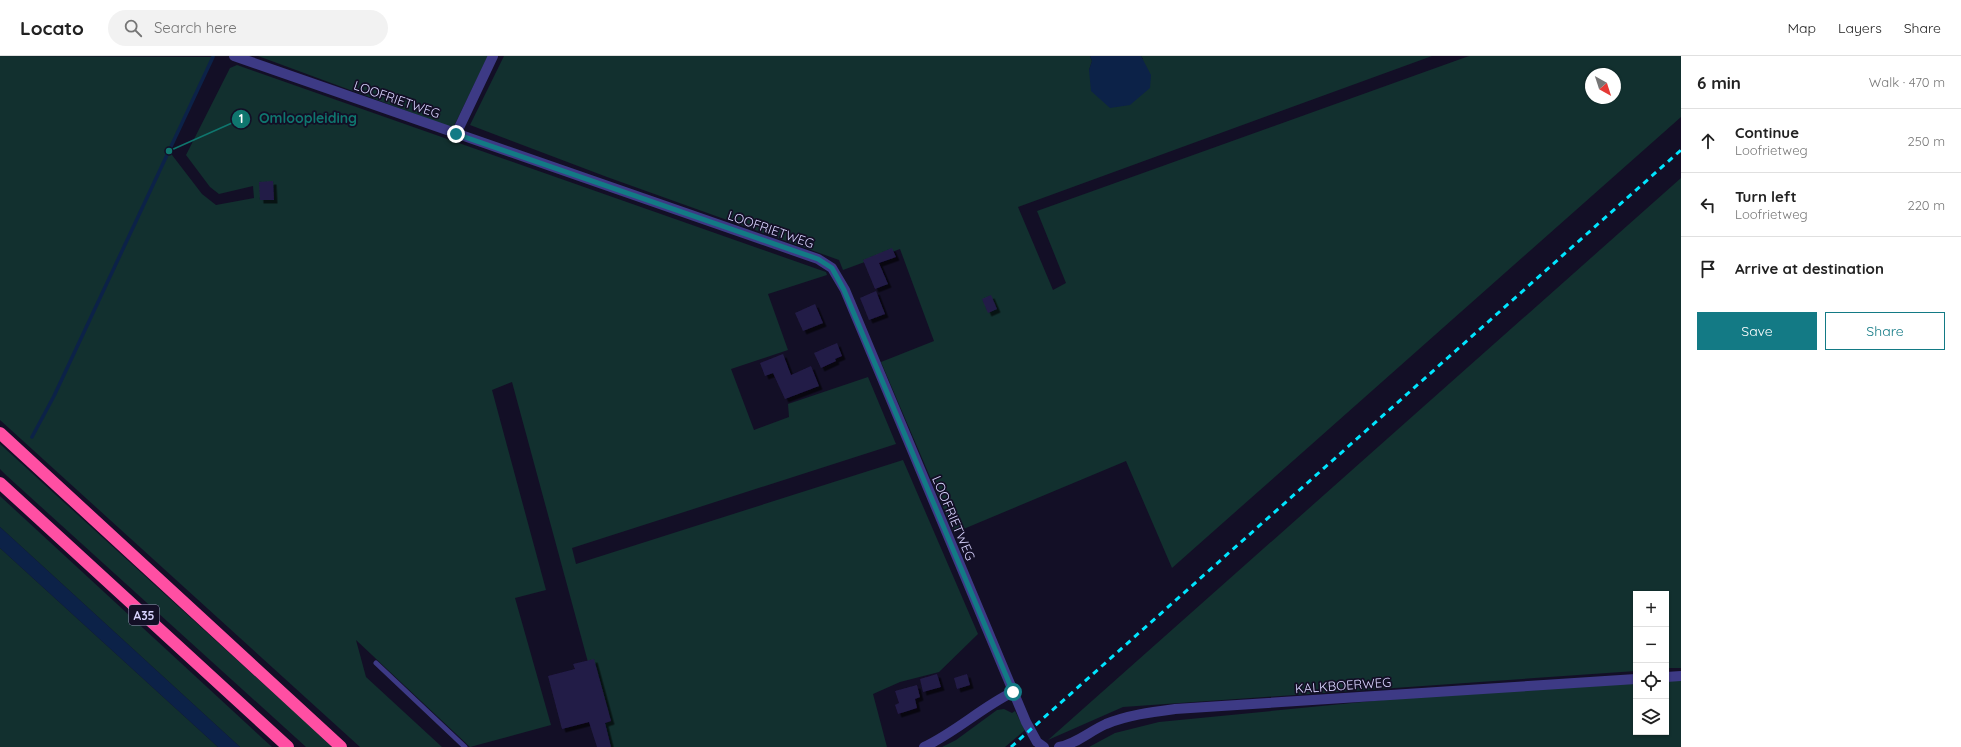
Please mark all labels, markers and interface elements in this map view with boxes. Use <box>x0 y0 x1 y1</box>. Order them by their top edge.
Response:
search box <box>108 10 388 46</box>
text: Locato <box>20 16 84 40</box>
icon: search <box>122 17 144 39</box>
text: Search here <box>154 18 237 37</box>
text: Map <box>1787 19 1816 37</box>
text: Layers <box>1838 19 1882 37</box>
text: Share <box>1904 19 1941 37</box>
north arrow <box>1585 68 1621 104</box>
text: 6 min <box>1697 72 1741 93</box>
text: Walk · 470 m <box>1869 74 1945 90</box>
street label: LOOFRIETWEG <box>352 77 442 121</box>
callout: Omloopleiding <box>231 106 365 132</box>
text: Omloopleiding <box>259 109 357 127</box>
text: 1 <box>239 111 243 126</box>
text: Continue <box>1735 123 1799 142</box>
route end <box>447 125 465 143</box>
icon: ahead <box>1697 130 1719 152</box>
text: 250 m <box>1908 133 1945 149</box>
text: Loofrietweg <box>1735 142 1808 158</box>
text: Turn left <box>1735 187 1797 206</box>
icon: left <box>1697 194 1719 216</box>
text: 220 m <box>1907 197 1945 213</box>
text: Loofrietweg <box>1735 206 1808 222</box>
street label: LOOFRIETWEG <box>726 207 816 251</box>
icon: arrive <box>1697 258 1719 280</box>
text: Arrive at destination <box>1735 259 1884 278</box>
button: Save <box>1697 312 1817 350</box>
button: Share <box>1825 312 1945 350</box>
street label: LOOFRIETWEG <box>929 473 979 563</box>
map controls <box>1633 591 1669 735</box>
button: + <box>1633 591 1669 627</box>
road number: A35 <box>129 605 159 625</box>
button: − <box>1633 627 1669 663</box>
button: locate <box>1633 663 1669 699</box>
street label: KALKBOERWEG <box>1294 674 1392 696</box>
route start <box>1004 683 1022 701</box>
button: layers <box>1633 699 1669 735</box>

